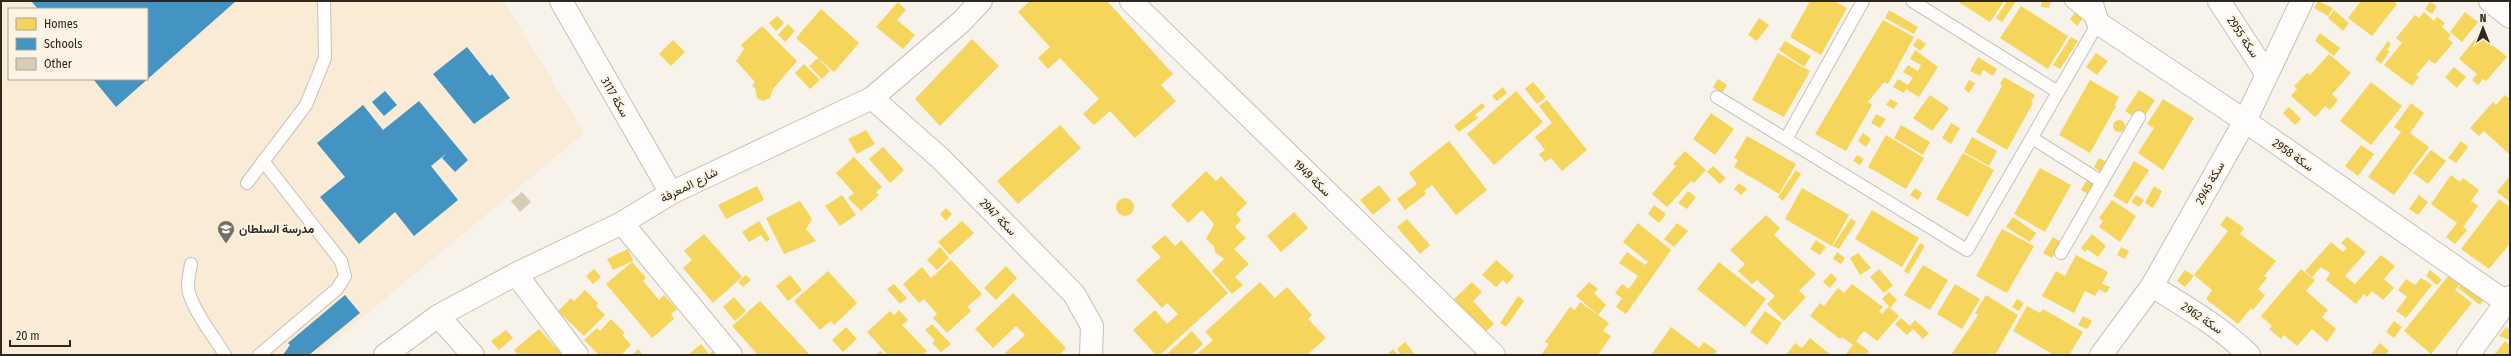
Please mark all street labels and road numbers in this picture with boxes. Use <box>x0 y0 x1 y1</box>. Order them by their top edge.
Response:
street label: سكة 2955 <box>2224 14 2262 60</box>
street label: سكة 3117 <box>598 75 632 119</box>
street label: سكة 2958 <box>2270 136 2316 174</box>
street label: سكة 1949 <box>1290 157 1334 199</box>
street label: سكة 2945 <box>2193 159 2227 207</box>
street label: شارع المعرفة <box>658 165 721 207</box>
street label: سكة 2947 <box>977 196 1019 238</box>
street label: سكة 2962 <box>2179 299 2225 337</box>

